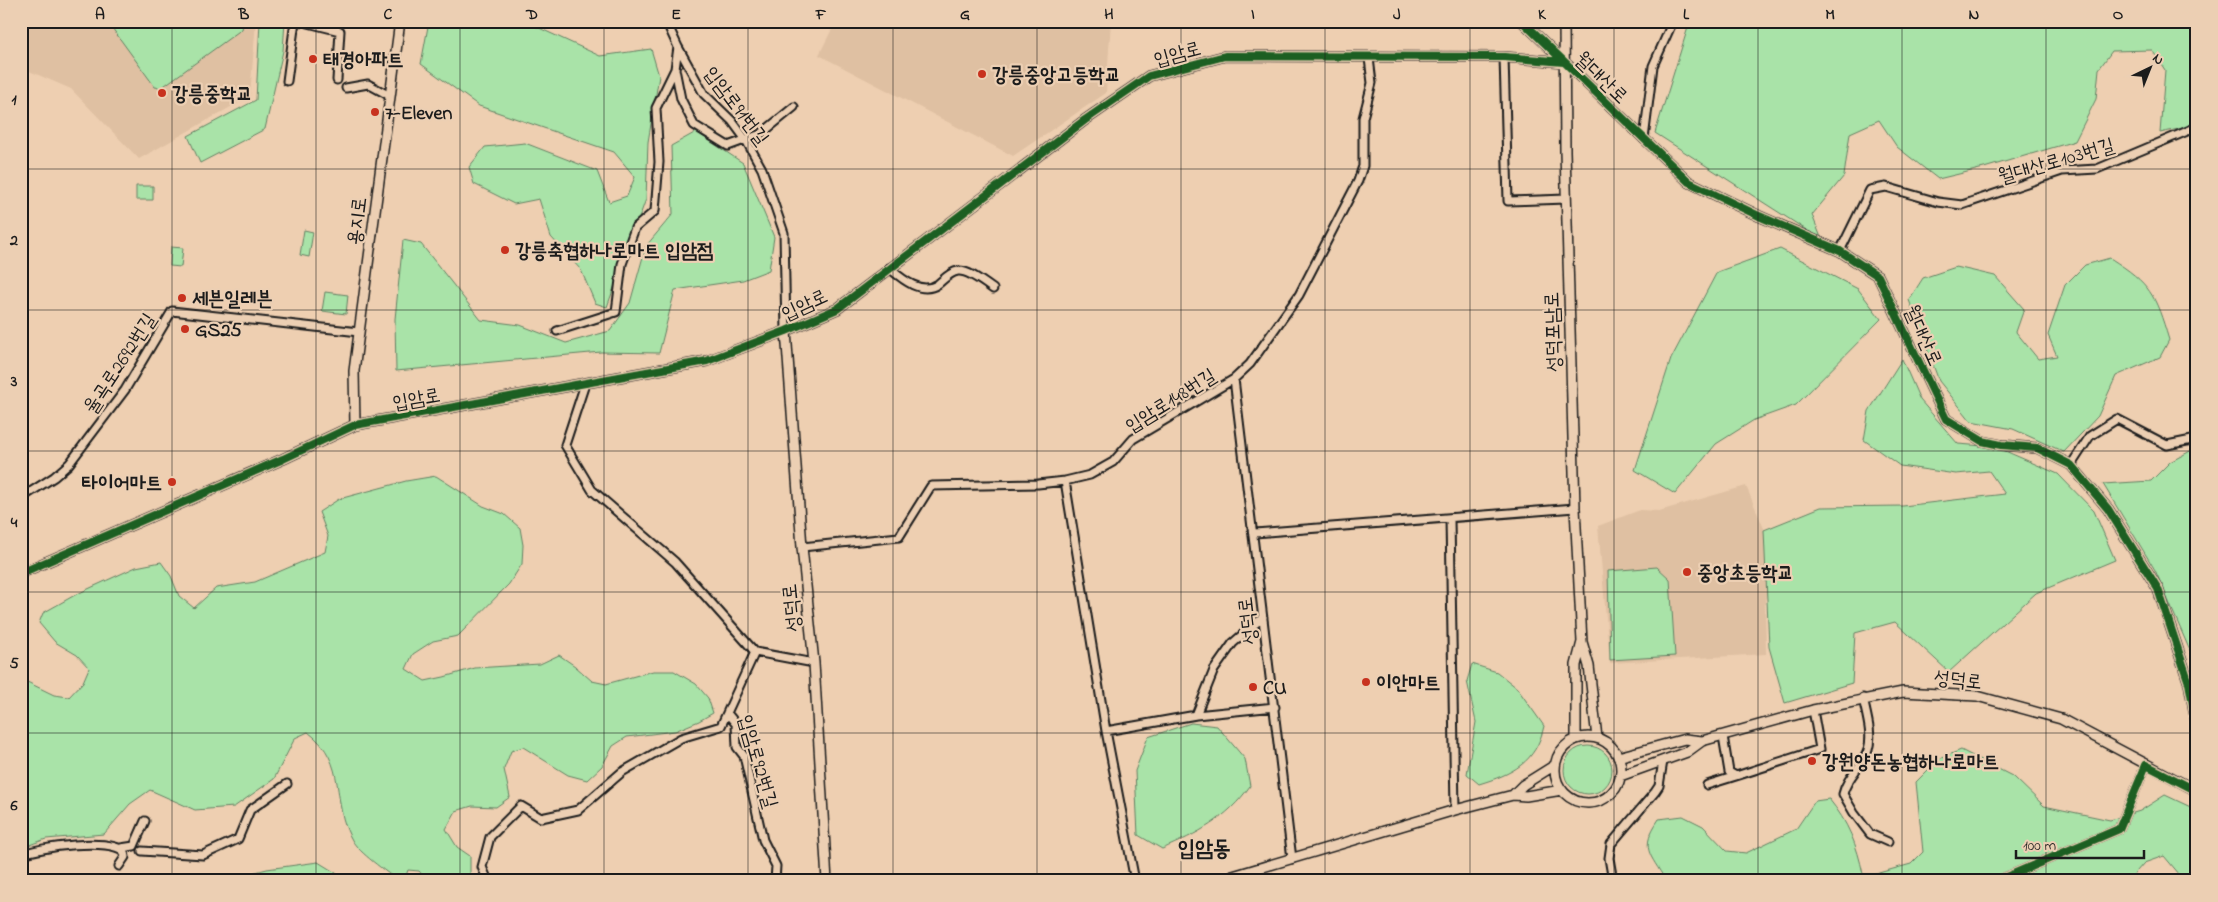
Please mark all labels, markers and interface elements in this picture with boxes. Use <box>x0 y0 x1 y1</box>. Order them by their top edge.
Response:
text: A <box>95 3 105 27</box>
text: B <box>238 3 250 27</box>
text: C <box>384 3 393 27</box>
text: D <box>525 3 538 27</box>
text: E <box>671 3 681 27</box>
text: F <box>815 3 827 27</box>
text: G <box>960 3 970 27</box>
text: H <box>1104 3 1114 27</box>
text: I <box>1251 3 1255 27</box>
text: J <box>1393 3 1401 27</box>
text: K <box>1538 3 1547 27</box>
text: L <box>1683 3 1690 27</box>
text: M <box>1825 3 1835 27</box>
text: N <box>1969 3 1980 27</box>
text: O <box>2113 3 2124 27</box>
street label: 입암로 <box>1151 35 1205 76</box>
north arrow <box>2126 42 2176 92</box>
street label: 월대산로 <box>1567 46 1633 112</box>
place label: 태경아파트 <box>323 47 403 76</box>
text: N <box>2147 49 2168 70</box>
marker: 태경아파트 <box>307 53 319 65</box>
street label: 입암로91번길 <box>695 61 775 152</box>
place label: 강릉중앙고등학교 <box>992 62 1121 91</box>
marker: 강릉중앙고등학교 <box>976 68 988 80</box>
place label: 강릉중학교 <box>172 81 252 110</box>
marker: 강릉중학교 <box>156 87 168 99</box>
text: 1 <box>11 88 17 112</box>
place label: 7-Eleven <box>385 100 452 129</box>
marker: 7-Eleven <box>369 106 381 118</box>
street label: 월대산로103번길 <box>1995 132 2118 193</box>
street label: 용지로 <box>341 196 376 247</box>
text: 2 <box>9 229 18 253</box>
place label: 강릉축협하나로마트 입암점 <box>515 238 713 267</box>
marker: 강릉축협하나로마트 입암점 <box>499 244 511 256</box>
street label: 입암로 <box>777 283 833 330</box>
place label: 세븐일레븐 <box>192 286 272 315</box>
street label: 성덕포남로 <box>1539 291 1570 373</box>
marker: 세븐일레븐 <box>176 292 188 304</box>
street label: 월대산로 <box>1895 301 1948 371</box>
street label: 율곡로2692번길 <box>78 308 165 421</box>
place label: GS25 <box>195 317 242 346</box>
marker: GS25 <box>179 323 191 335</box>
street label: 입암로148번길 <box>1120 363 1223 442</box>
text: 3 <box>10 370 18 394</box>
street label: 입암로 <box>390 382 443 419</box>
place label: 타이어마트 <box>82 470 162 499</box>
marker: 타이어마트 <box>166 476 178 488</box>
text: 4 <box>10 511 18 535</box>
place label: 중앙초등학교 <box>1697 560 1794 589</box>
marker: 중앙초등학교 <box>1681 566 1693 578</box>
street label: 성덕로 <box>777 582 810 633</box>
street label: 성덕로 <box>1232 595 1267 646</box>
text: 5 <box>9 652 19 676</box>
street label: 성덕로 <box>1932 665 1983 698</box>
place label: 이안마트 <box>1376 670 1440 699</box>
place label: CU <box>1263 675 1287 704</box>
marker: 이안마트 <box>1360 676 1372 688</box>
marker: CU <box>1247 681 1259 693</box>
street label: 입암로92번길 <box>729 711 784 812</box>
place label: 강원양돈농협하나로마트 <box>1822 749 1999 778</box>
marker: 강원양돈농협하나로마트 <box>1806 755 1818 767</box>
text: 6 <box>9 794 18 818</box>
scale bar <box>2016 827 2143 859</box>
district label: 입암동 <box>1177 834 1231 866</box>
text: 100 m <box>2023 835 2056 857</box>

